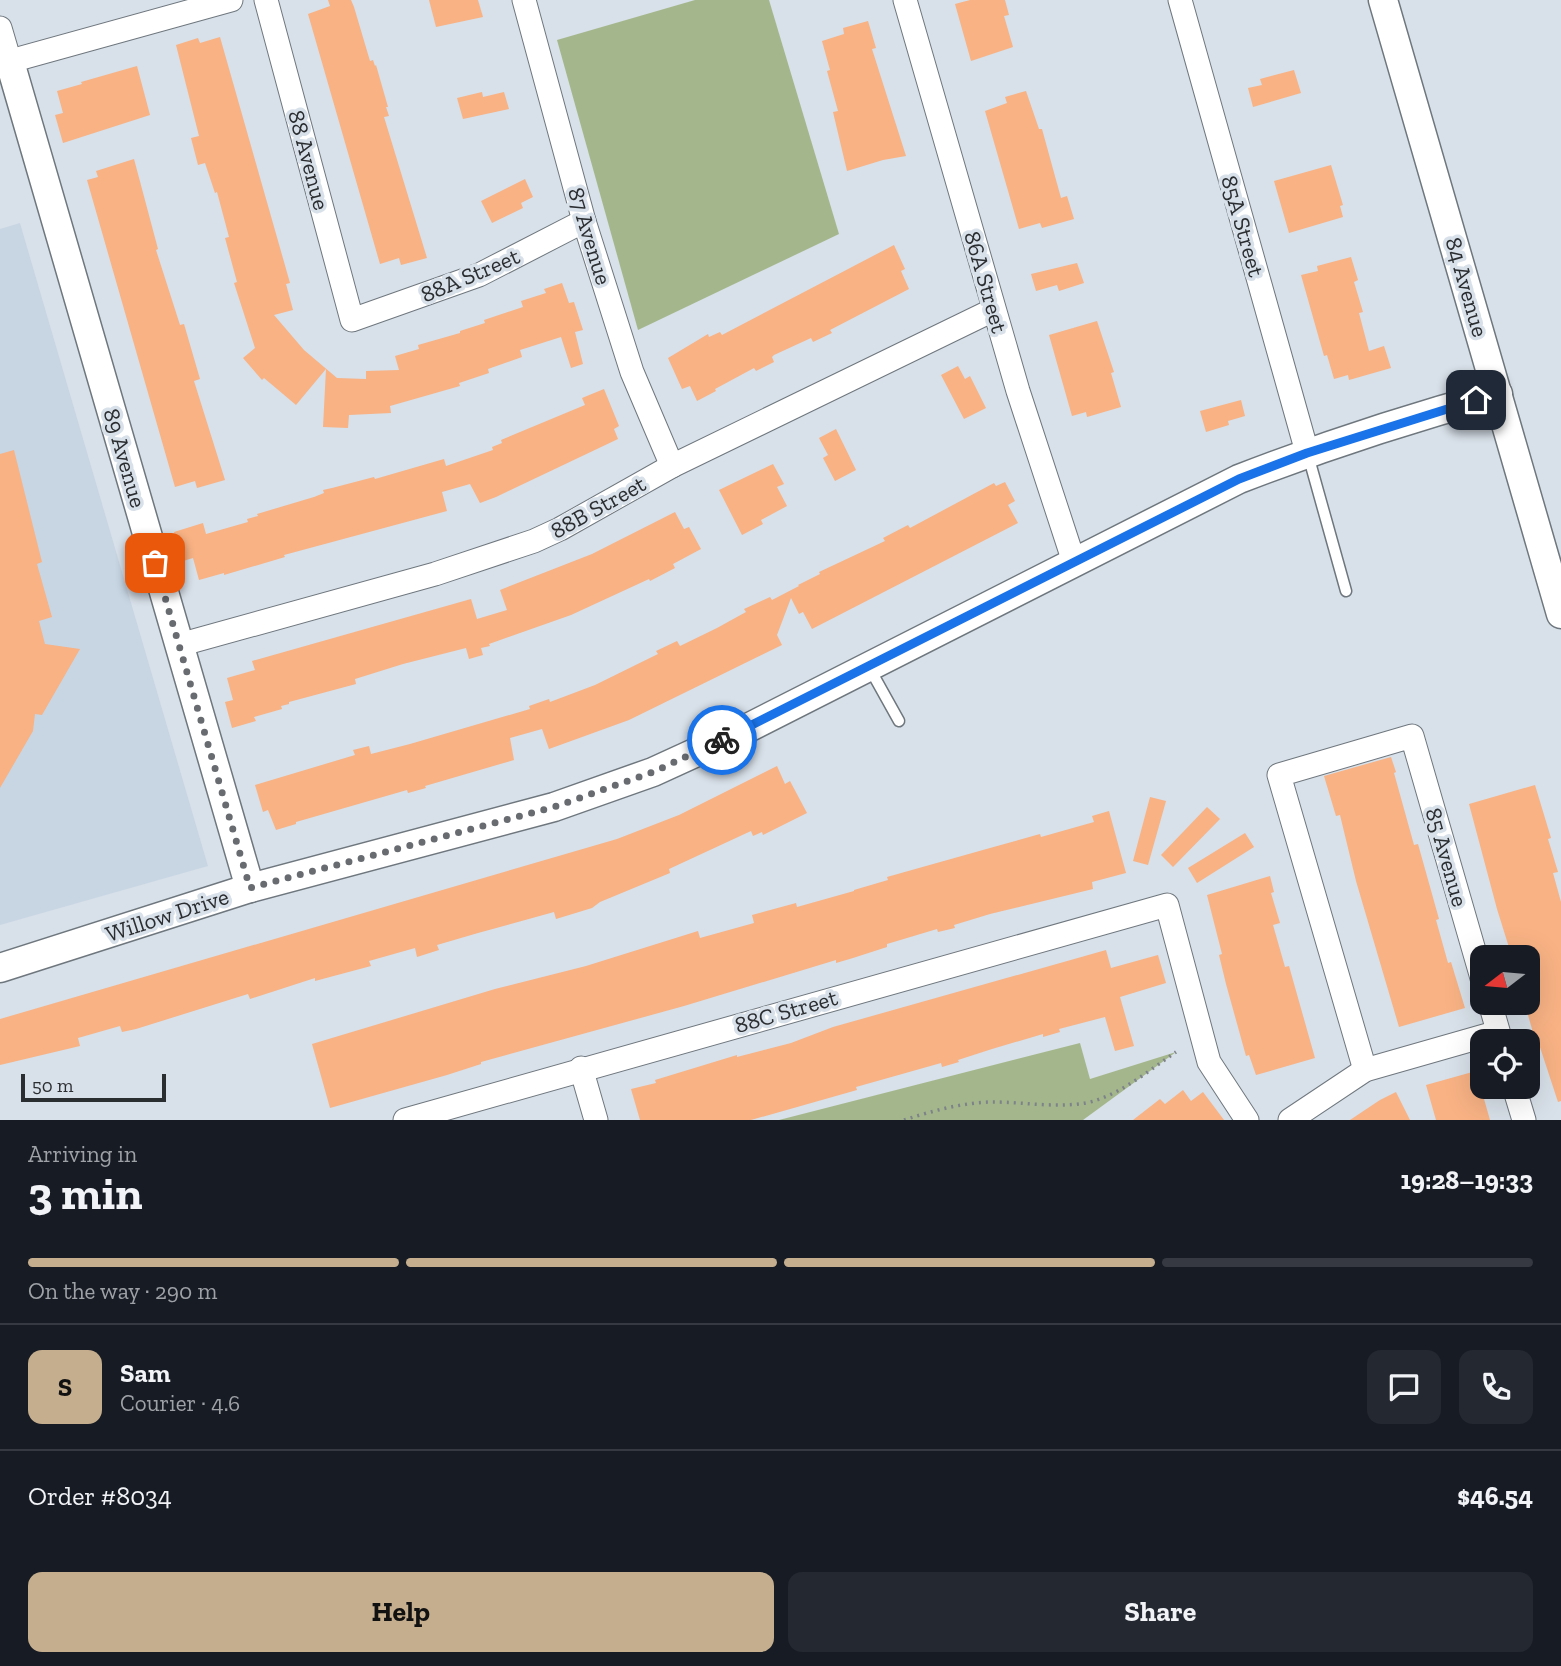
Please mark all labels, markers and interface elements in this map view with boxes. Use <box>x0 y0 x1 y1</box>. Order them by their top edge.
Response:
street label: 88 Avenue <box>282 107 336 213</box>
street label: 85A Street <box>1215 172 1271 280</box>
street label: 87 Avenue <box>562 184 618 288</box>
street label: 86A Street <box>958 228 1014 337</box>
street label: 84 Avenue <box>1439 234 1495 340</box>
street label: 88A Street <box>416 241 524 308</box>
pin <box>1446 370 1506 430</box>
icon: home <box>1457 381 1495 419</box>
street label: 89 Avenue <box>97 405 153 511</box>
street label: 88B Street <box>546 469 651 545</box>
pin <box>125 533 185 593</box>
icon: bag <box>136 544 174 582</box>
courier <box>687 705 757 775</box>
icon: bike <box>703 721 741 759</box>
street label: 85 Avenue <box>1420 804 1474 910</box>
street label: Willow Drive <box>102 882 232 948</box>
north arrow <box>1470 945 1540 1015</box>
map controls <box>1470 945 1540 1099</box>
street label: 88C Street <box>731 983 841 1039</box>
button: locate <box>1470 1029 1540 1099</box>
scale bar <box>21 1071 166 1103</box>
text: 50 m <box>32 1074 73 1097</box>
text: Arriving in <box>28 1140 137 1168</box>
text: 19:28–19:33 <box>1401 1164 1533 1196</box>
text: 3 min <box>28 1166 142 1221</box>
text: On the way · 290 m <box>28 1277 217 1305</box>
button: chat <box>1367 1350 1441 1424</box>
button: phone <box>1459 1350 1533 1424</box>
text: Sam <box>120 1357 170 1389</box>
text: S <box>58 1371 72 1403</box>
text: Courier · 4.6 <box>120 1389 240 1417</box>
text: Order #8034 <box>28 1480 172 1512</box>
text: $46.54 <box>1457 1480 1533 1512</box>
button: Help <box>28 1572 774 1652</box>
button: Share <box>788 1572 1533 1652</box>

